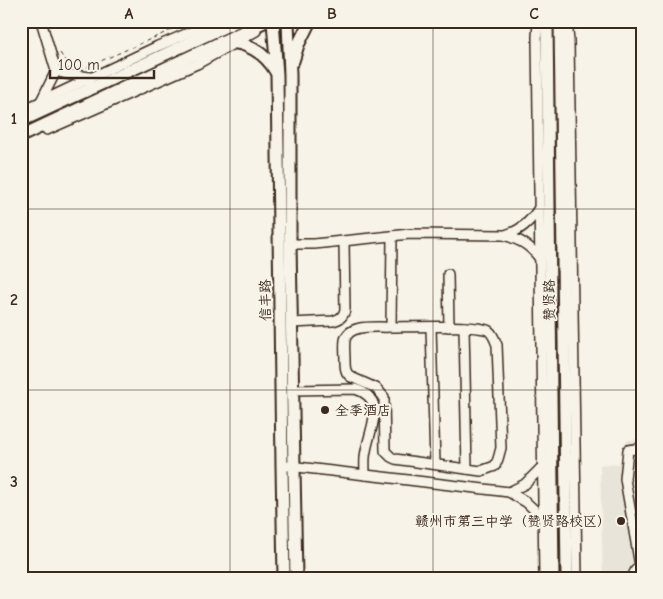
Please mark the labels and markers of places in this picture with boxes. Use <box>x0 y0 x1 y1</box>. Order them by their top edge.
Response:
place label: 全季酒店 <box>335 402 391 419</box>
marker: 全季酒店 <box>319 404 331 416</box>
place label: 赣州市第三中学（赞贤路校区） <box>415 513 611 530</box>
marker: 赣州市第三中学（赞贤路校区） <box>615 515 627 527</box>

